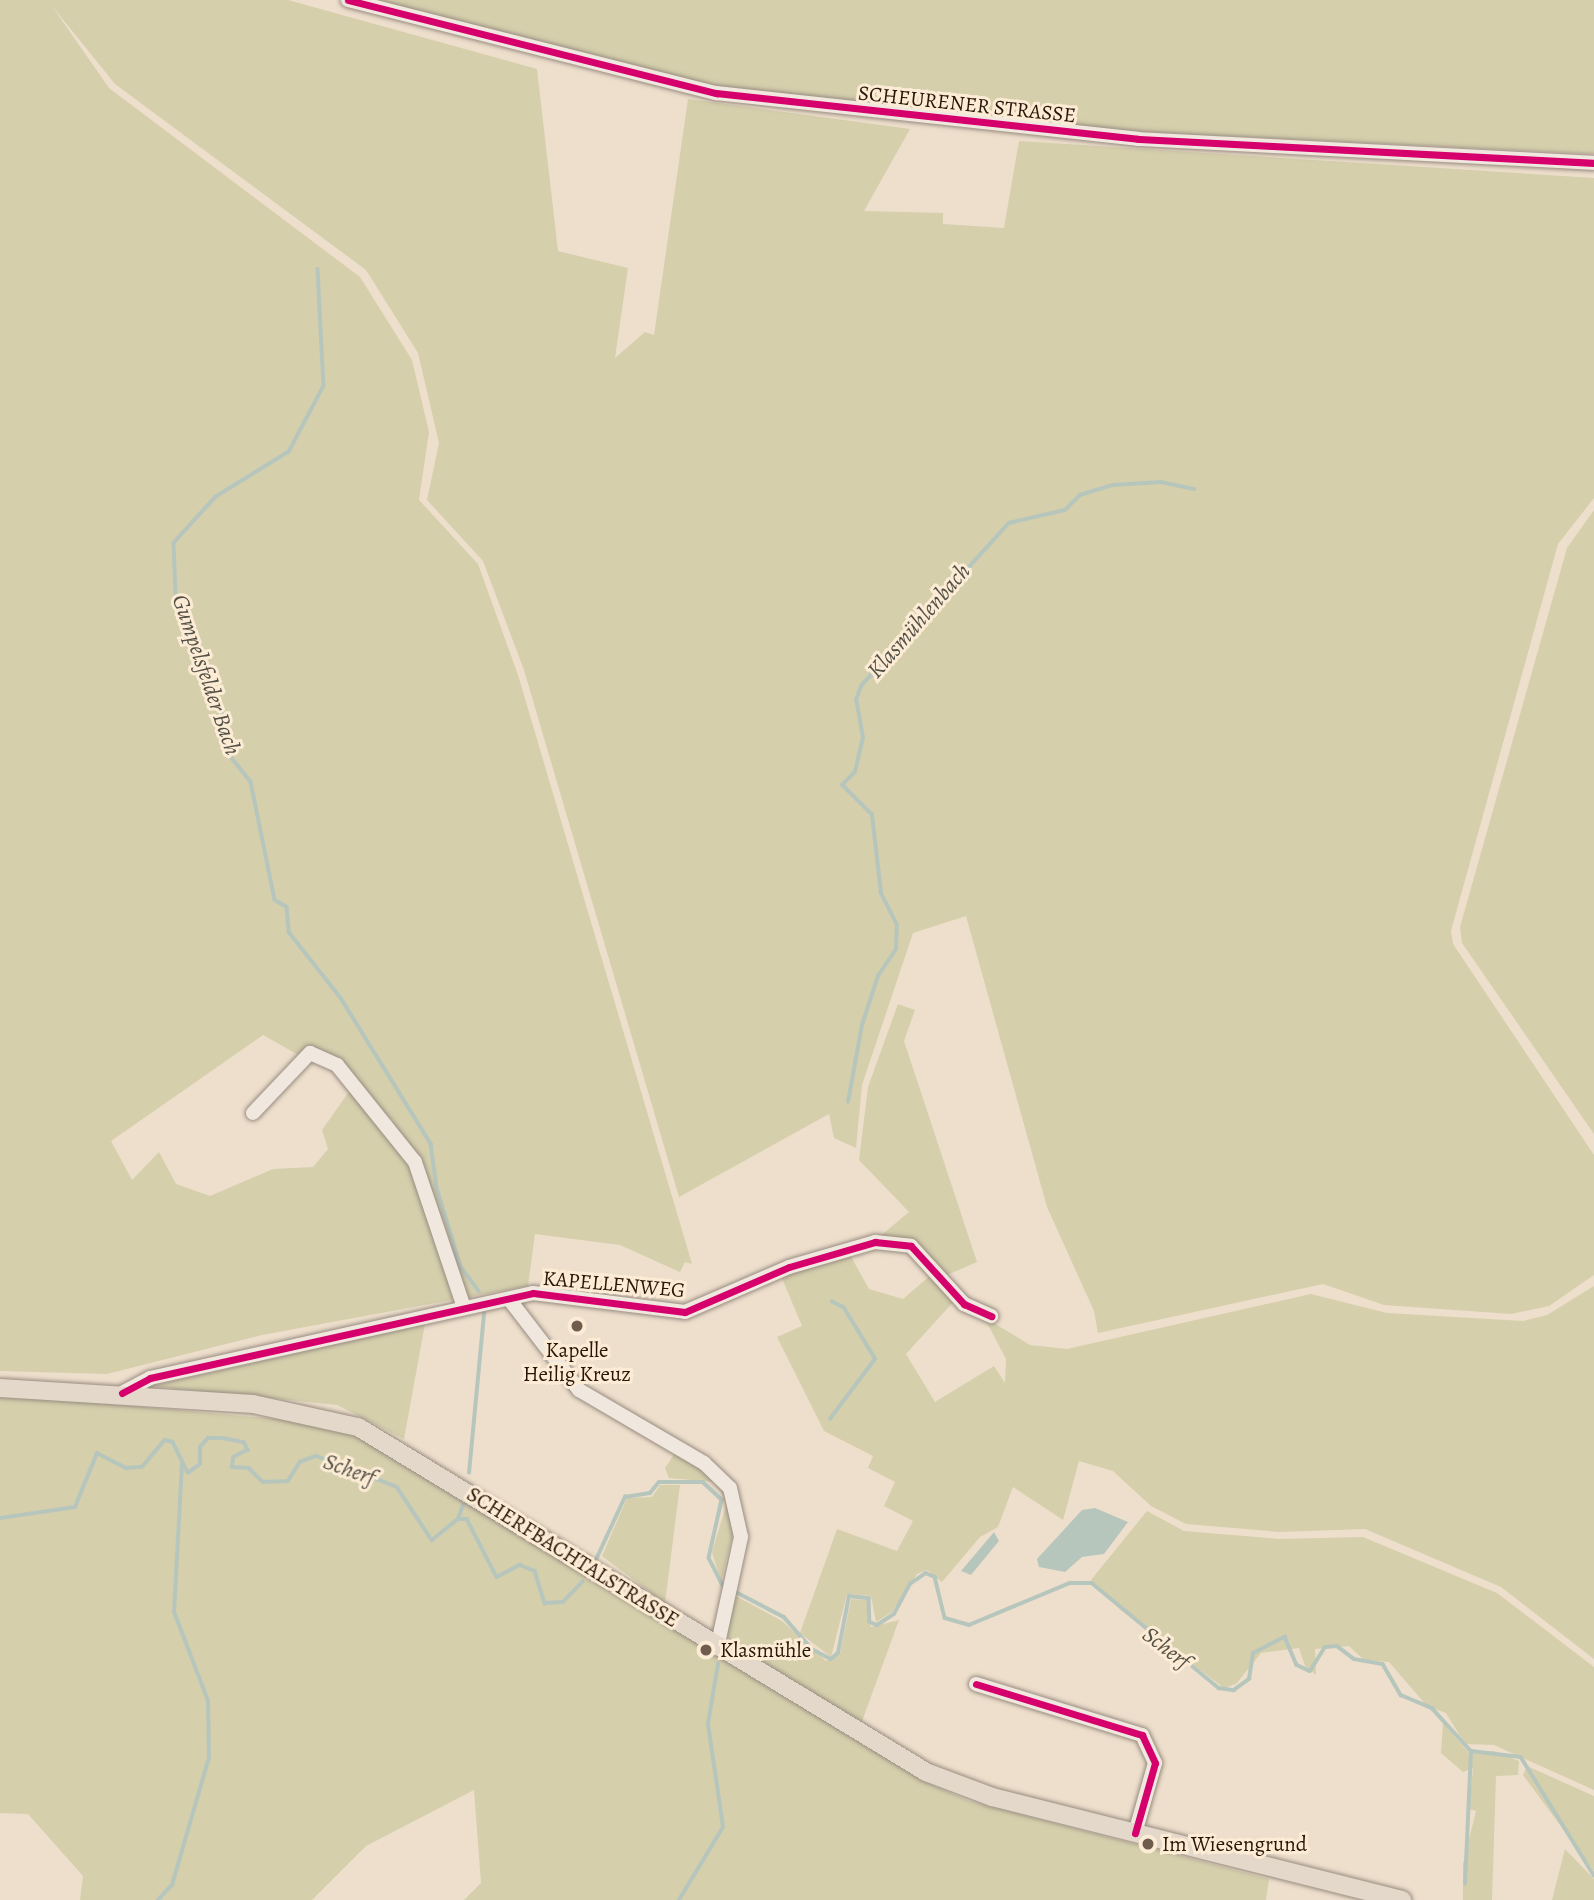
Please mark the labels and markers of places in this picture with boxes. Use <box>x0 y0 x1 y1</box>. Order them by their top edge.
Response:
marker: Kapelle Heilig Kreuz <box>569 1318 585 1334</box>
place label: Kapelle Heilig Kreuz <box>523 1337 631 1387</box>
place label: Klasmühle <box>720 1637 811 1663</box>
marker: Klasmühle <box>698 1642 714 1658</box>
place label: Im Wiesengrund <box>1162 1831 1307 1857</box>
marker: Im Wiesengrund <box>1140 1836 1156 1852</box>

